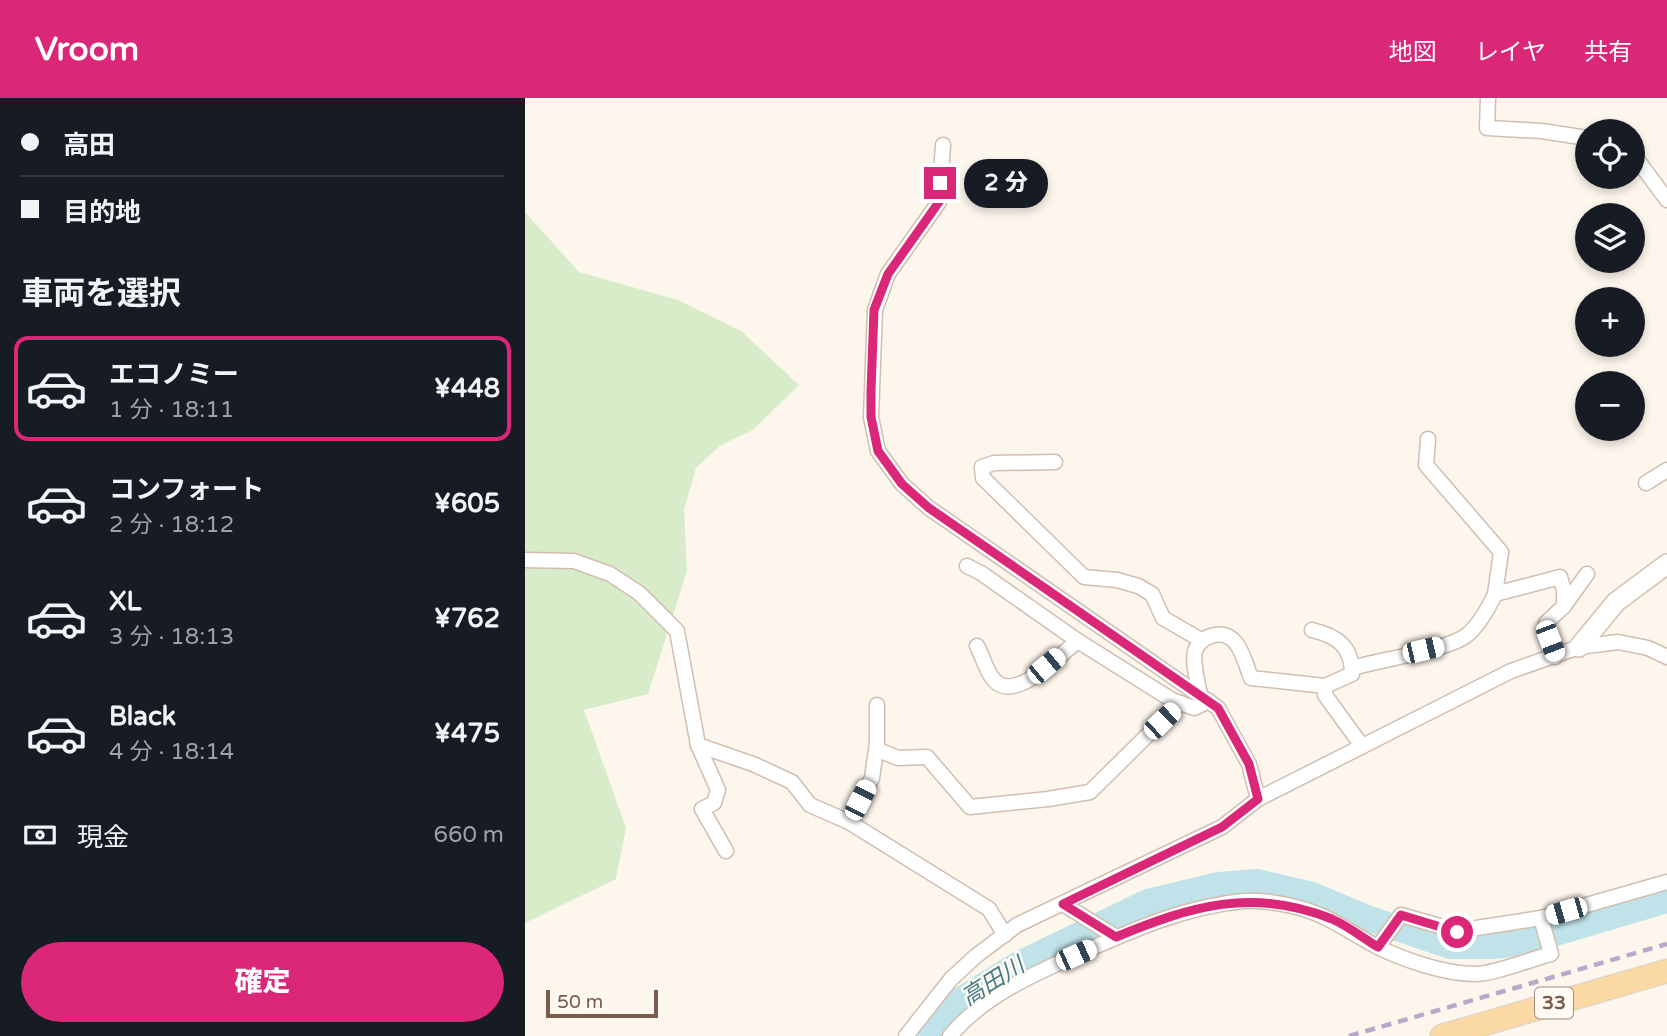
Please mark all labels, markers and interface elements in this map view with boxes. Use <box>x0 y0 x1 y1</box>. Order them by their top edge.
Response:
text: Vroom <box>35 30 139 69</box>
text: 地図 <box>1389 38 1437 67</box>
text: レイヤ <box>1475 38 1546 67</box>
text: 共有 <box>1584 38 1632 67</box>
map controls <box>1575 119 1645 441</box>
button: locate <box>1575 119 1645 189</box>
text: 高田 <box>63 130 115 161</box>
callout: 2 分 <box>965 158 1049 208</box>
route end <box>924 167 956 199</box>
text: 2 分 <box>984 169 1028 197</box>
text: 目的地 <box>63 197 141 228</box>
button: layers <box>1575 203 1645 273</box>
text: 車両を選択 <box>21 275 181 313</box>
button: + <box>1575 287 1645 357</box>
icon: car <box>25 357 88 420</box>
text: エコノミー <box>109 359 239 390</box>
button: − <box>1575 371 1645 441</box>
text: ¥448 <box>434 373 500 404</box>
text: 1 分 · 18:11 <box>109 396 234 424</box>
icon: car <box>25 472 88 535</box>
text: コンフォート <box>109 474 264 505</box>
text: ¥605 <box>434 488 500 519</box>
text: 2 分 · 18:12 <box>109 511 234 539</box>
text: XL <box>109 586 141 617</box>
icon: car <box>25 587 88 650</box>
text: ¥762 <box>434 603 500 634</box>
car <box>1533 618 1568 664</box>
text: 3 分 · 18:13 <box>109 623 234 651</box>
car <box>1401 635 1446 665</box>
car <box>1024 644 1069 688</box>
car <box>1140 699 1185 743</box>
text: Black <box>109 701 176 732</box>
icon: car <box>25 702 88 765</box>
text: ¥475 <box>434 718 500 749</box>
text: 4 分 · 18:14 <box>109 738 234 766</box>
car <box>842 777 879 823</box>
icon: cash <box>21 816 59 854</box>
text: 660 m <box>434 821 504 849</box>
text: 現金 <box>77 822 129 853</box>
car <box>1543 895 1590 927</box>
route start <box>1441 916 1473 948</box>
car <box>1053 937 1100 973</box>
button: 確定 <box>21 942 504 1022</box>
water label: 高田川 <box>956 950 1032 1012</box>
scale bar <box>546 987 658 1019</box>
road number: 33 <box>1535 988 1573 1018</box>
text: 50 m <box>557 991 603 1013</box>

